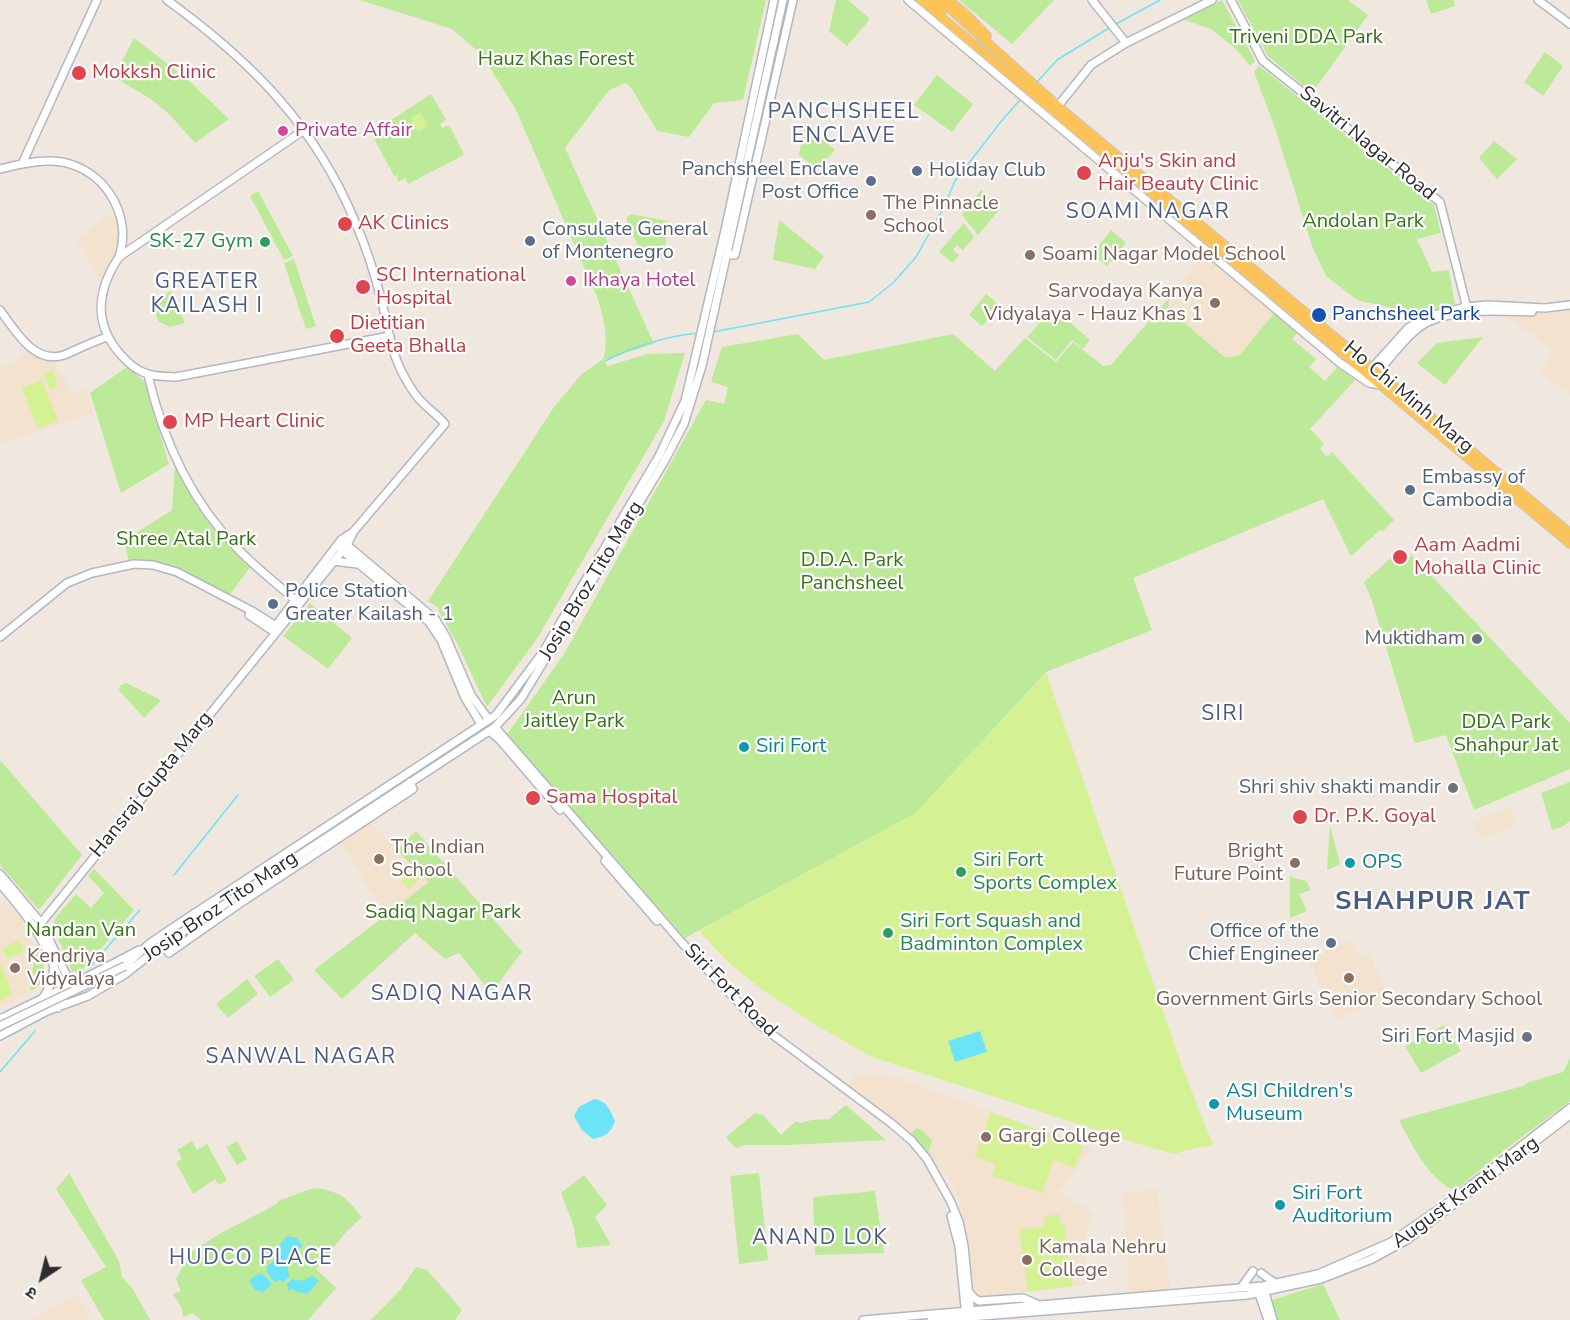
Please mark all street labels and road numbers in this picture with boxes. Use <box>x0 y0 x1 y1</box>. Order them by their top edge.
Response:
street label: Savitri Nagar Road <box>1294 82 1440 206</box>
street label: Ho Chi Minh Marg <box>1338 337 1478 459</box>
street label: Josip Broz Tito Marg <box>535 497 649 665</box>
street label: Hansraj Gupta Marg <box>86 707 218 863</box>
street label: Josip Broz Tito Marg <box>139 846 303 968</box>
street label: Siri Fort Road <box>678 939 782 1043</box>
street label: August Kranti Marg <box>1388 1132 1544 1254</box>

